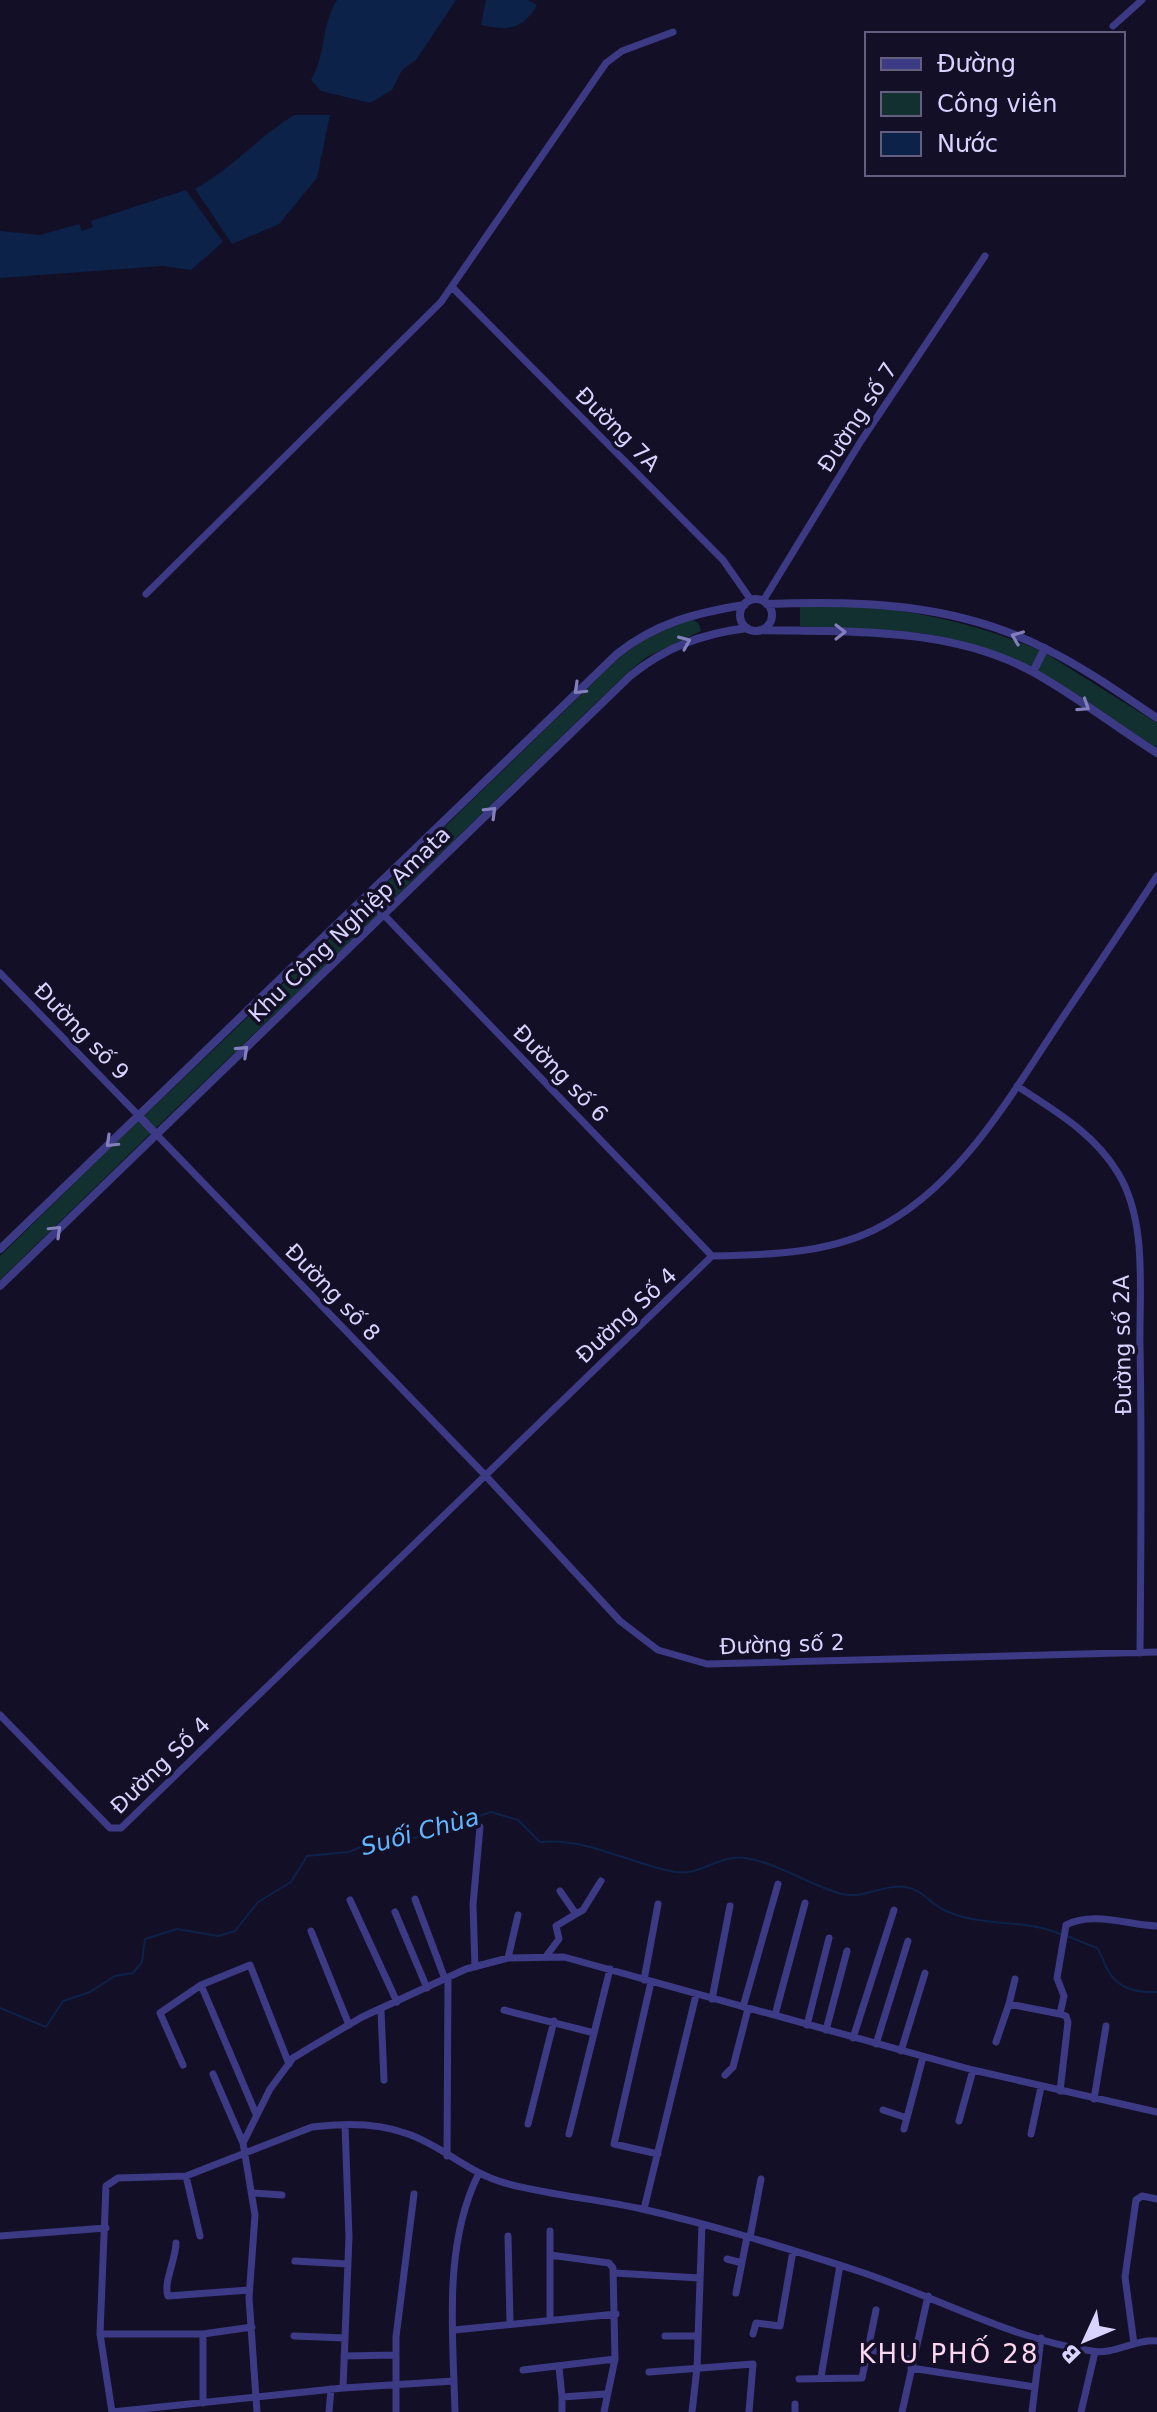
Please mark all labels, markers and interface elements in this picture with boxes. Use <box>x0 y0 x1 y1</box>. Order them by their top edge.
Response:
legend <box>865 32 1125 176</box>
text: Đường <box>937 50 1016 78</box>
text: Công viên <box>937 90 1057 118</box>
text: Nước <box>937 130 998 158</box>
street label: Đường số 7 <box>813 358 902 477</box>
street label: Đường 7A <box>570 382 665 477</box>
one-way arrow <box>834 623 847 641</box>
one-way arrow <box>1011 630 1025 647</box>
one-way arrow <box>677 636 692 652</box>
one-way arrow <box>574 680 588 694</box>
one-way arrow <box>1075 696 1090 711</box>
one-way arrow <box>482 807 496 821</box>
street label: Khu Công Nghiệp Amata <box>244 822 455 1027</box>
street label: Đường số 9 <box>29 978 134 1085</box>
street label: Đường số 6 <box>508 1020 613 1127</box>
one-way arrow <box>234 1046 248 1060</box>
one-way arrow <box>106 1133 120 1147</box>
one-way arrow <box>47 1226 61 1240</box>
street label: Đường số 8 <box>280 1239 385 1346</box>
street label: Đường Số 4 <box>571 1263 682 1368</box>
street label: Đường số 2A <box>1109 1275 1136 1415</box>
street label: Đường số 2 <box>719 1630 845 1659</box>
street label: Đường Số 4 <box>106 1712 215 1819</box>
water label: Suối Chùa <box>358 1803 482 1861</box>
north arrow <box>1045 2300 1125 2380</box>
district label: KHU PHỐ 28 <box>859 2335 1039 2369</box>
text: B <box>1056 2339 1086 2368</box>

